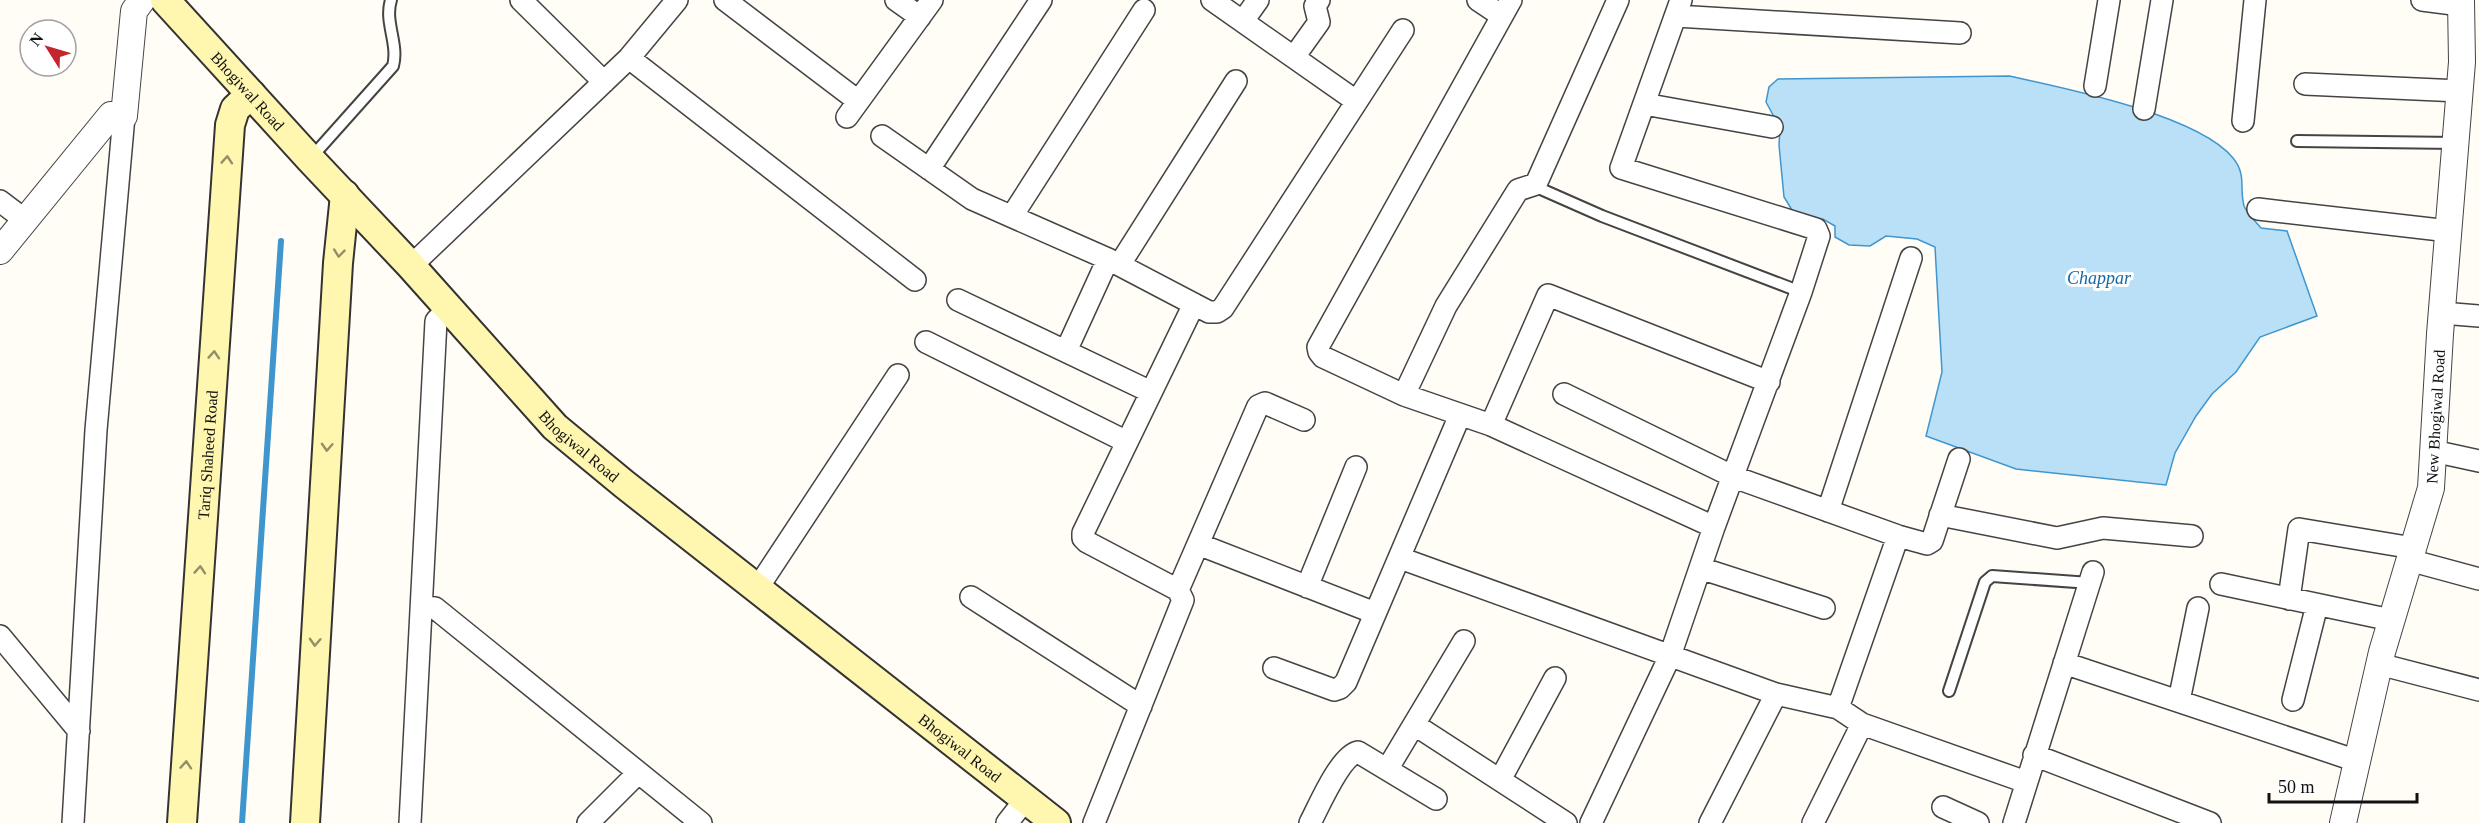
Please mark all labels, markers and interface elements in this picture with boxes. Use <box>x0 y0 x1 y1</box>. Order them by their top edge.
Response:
north arrow <box>18 18 78 78</box>
text: N <box>26 29 47 49</box>
street label: Bhogiwal Road <box>208 48 288 134</box>
one-way arrow <box>221 155 234 164</box>
one-way arrow <box>333 248 346 257</box>
water label: Chappar <box>2067 268 2132 288</box>
street label: New Bhogiwal Road <box>2423 349 2448 484</box>
one-way arrow <box>207 350 220 359</box>
street label: Tariq Shaheed Road <box>194 390 220 520</box>
street label: Bhogiwal Road <box>536 407 623 485</box>
one-way arrow <box>321 443 334 452</box>
one-way arrow <box>193 566 206 575</box>
one-way arrow <box>309 638 322 647</box>
street label: Bhogiwal Road <box>915 710 1005 785</box>
one-way arrow <box>180 760 193 769</box>
scale bar <box>2269 766 2418 804</box>
text: 50 m <box>2278 777 2315 797</box>

